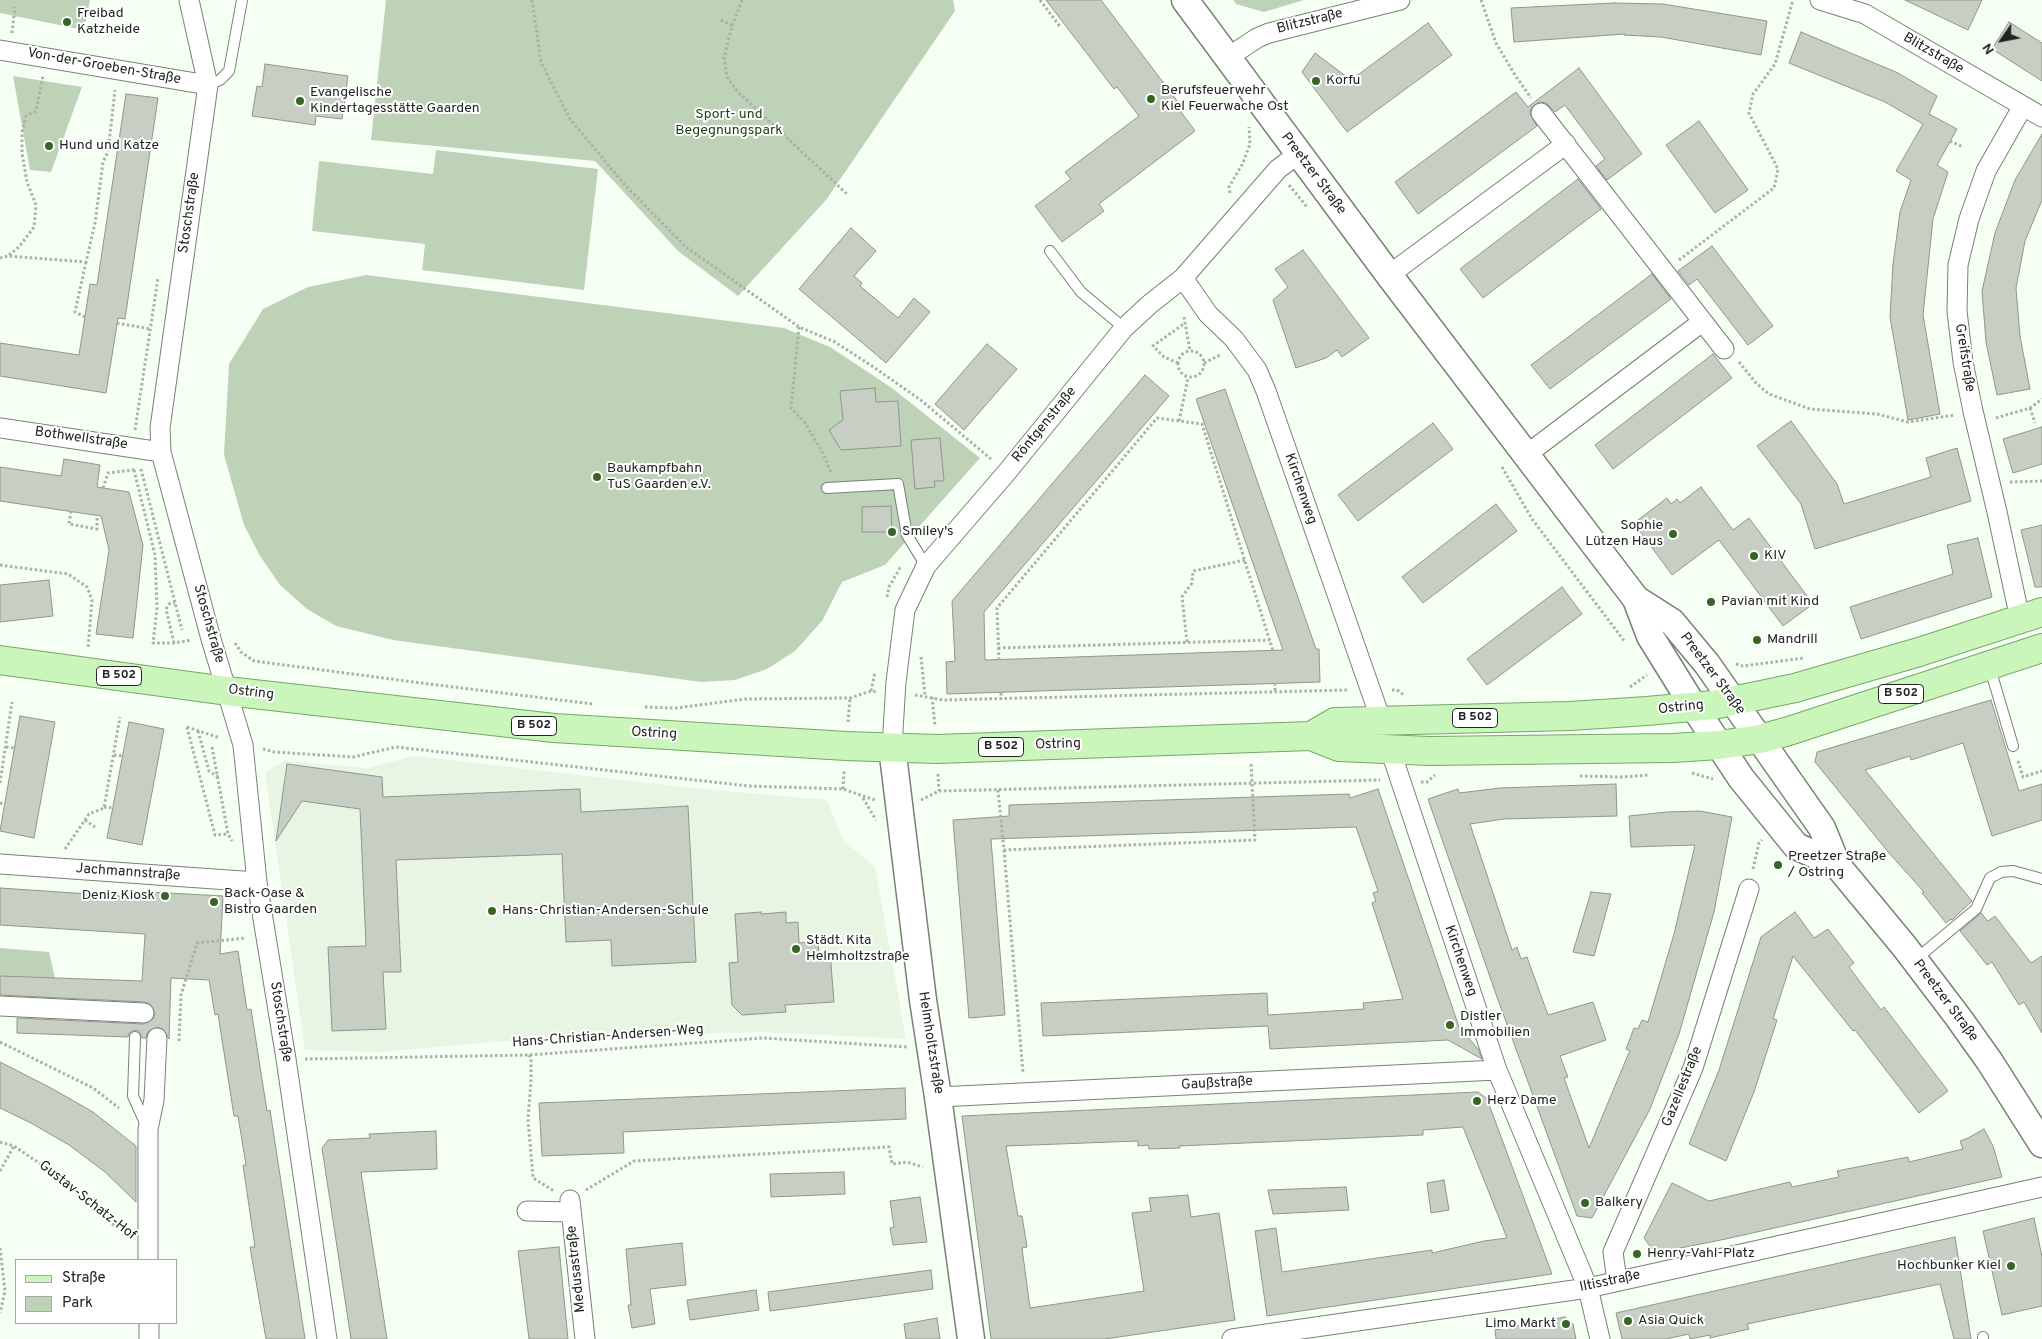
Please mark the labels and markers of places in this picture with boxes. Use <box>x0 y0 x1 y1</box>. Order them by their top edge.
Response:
place label: Freibad Katzheide <box>77 6 140 38</box>
marker: Freibad Katzheide <box>61 16 73 28</box>
place label: Korfu <box>1326 73 1360 89</box>
marker: Korfu <box>1310 75 1322 87</box>
place label: Berufsfeuerwehr Kiel Feuerwache Ost <box>1161 83 1288 115</box>
place label: Evangelische Kindertagesstätte Gaarden <box>310 85 480 118</box>
marker: Berufsfeuerwehr Kiel Feuerwache Ost <box>1145 93 1157 105</box>
marker: Evangelische Kindertagesstätte Gaarden <box>294 95 306 107</box>
place label: Hund und Katze <box>59 138 159 154</box>
marker: Hund und Katze <box>43 140 55 152</box>
place label: Baukampfbahn TuS Gaarden e.V. <box>607 461 711 494</box>
marker: Baukampfbahn TuS Gaarden e.V. <box>591 471 603 483</box>
place label: Sophie Lützen Haus <box>1585 518 1663 550</box>
place label: Smiley's <box>902 524 954 540</box>
marker: Smiley's <box>886 526 898 538</box>
marker: Sophie Lützen Haus <box>1667 528 1679 540</box>
place label: KIV <box>1764 548 1786 564</box>
marker: KIV <box>1748 550 1760 562</box>
place label: Pavian mit Kind <box>1721 594 1819 610</box>
marker: Pavian mit Kind <box>1705 596 1717 608</box>
place label: Mandrill <box>1767 632 1818 648</box>
marker: Mandrill <box>1751 634 1763 646</box>
place label: Preetzer Straße / Ostring <box>1788 849 1886 882</box>
marker: Preetzer Straße / Ostring <box>1772 859 1784 871</box>
place label: Back-Oase & Bistro Gaarden <box>224 886 317 919</box>
place label: Deniz Kiosk <box>82 888 155 904</box>
marker: Deniz Kiosk <box>159 890 171 902</box>
marker: Back-Oase & Bistro Gaarden <box>208 896 220 908</box>
place label: Hans-Christian-Andersen-Schule <box>502 903 709 919</box>
marker: Hans-Christian-Andersen-Schule <box>486 905 498 917</box>
place label: Städt. Kita Helmholtzstraße <box>806 933 910 966</box>
marker: Städt. Kita Helmholtzstraße <box>790 943 802 955</box>
place label: Distler Immobilien <box>1460 1009 1530 1042</box>
marker: Distler Immobilien <box>1444 1019 1456 1031</box>
place label: Herz Dame <box>1487 1093 1557 1109</box>
marker: Herz Dame <box>1471 1095 1483 1107</box>
place label: Balkery <box>1595 1195 1643 1211</box>
marker: Balkery <box>1579 1197 1591 1209</box>
place label: Henry-Vahl-Platz <box>1647 1246 1755 1262</box>
marker: Henry-Vahl-Platz <box>1631 1248 1643 1260</box>
place label: Hochbunker Kiel <box>1897 1258 2001 1274</box>
marker: Hochbunker Kiel <box>2005 1260 2017 1272</box>
place label: Asia Quick <box>1638 1313 1704 1329</box>
marker: Asia Quick <box>1622 1315 1634 1327</box>
place label: Limo Markt <box>1485 1316 1556 1332</box>
marker: Limo Markt <box>1560 1318 1572 1330</box>

